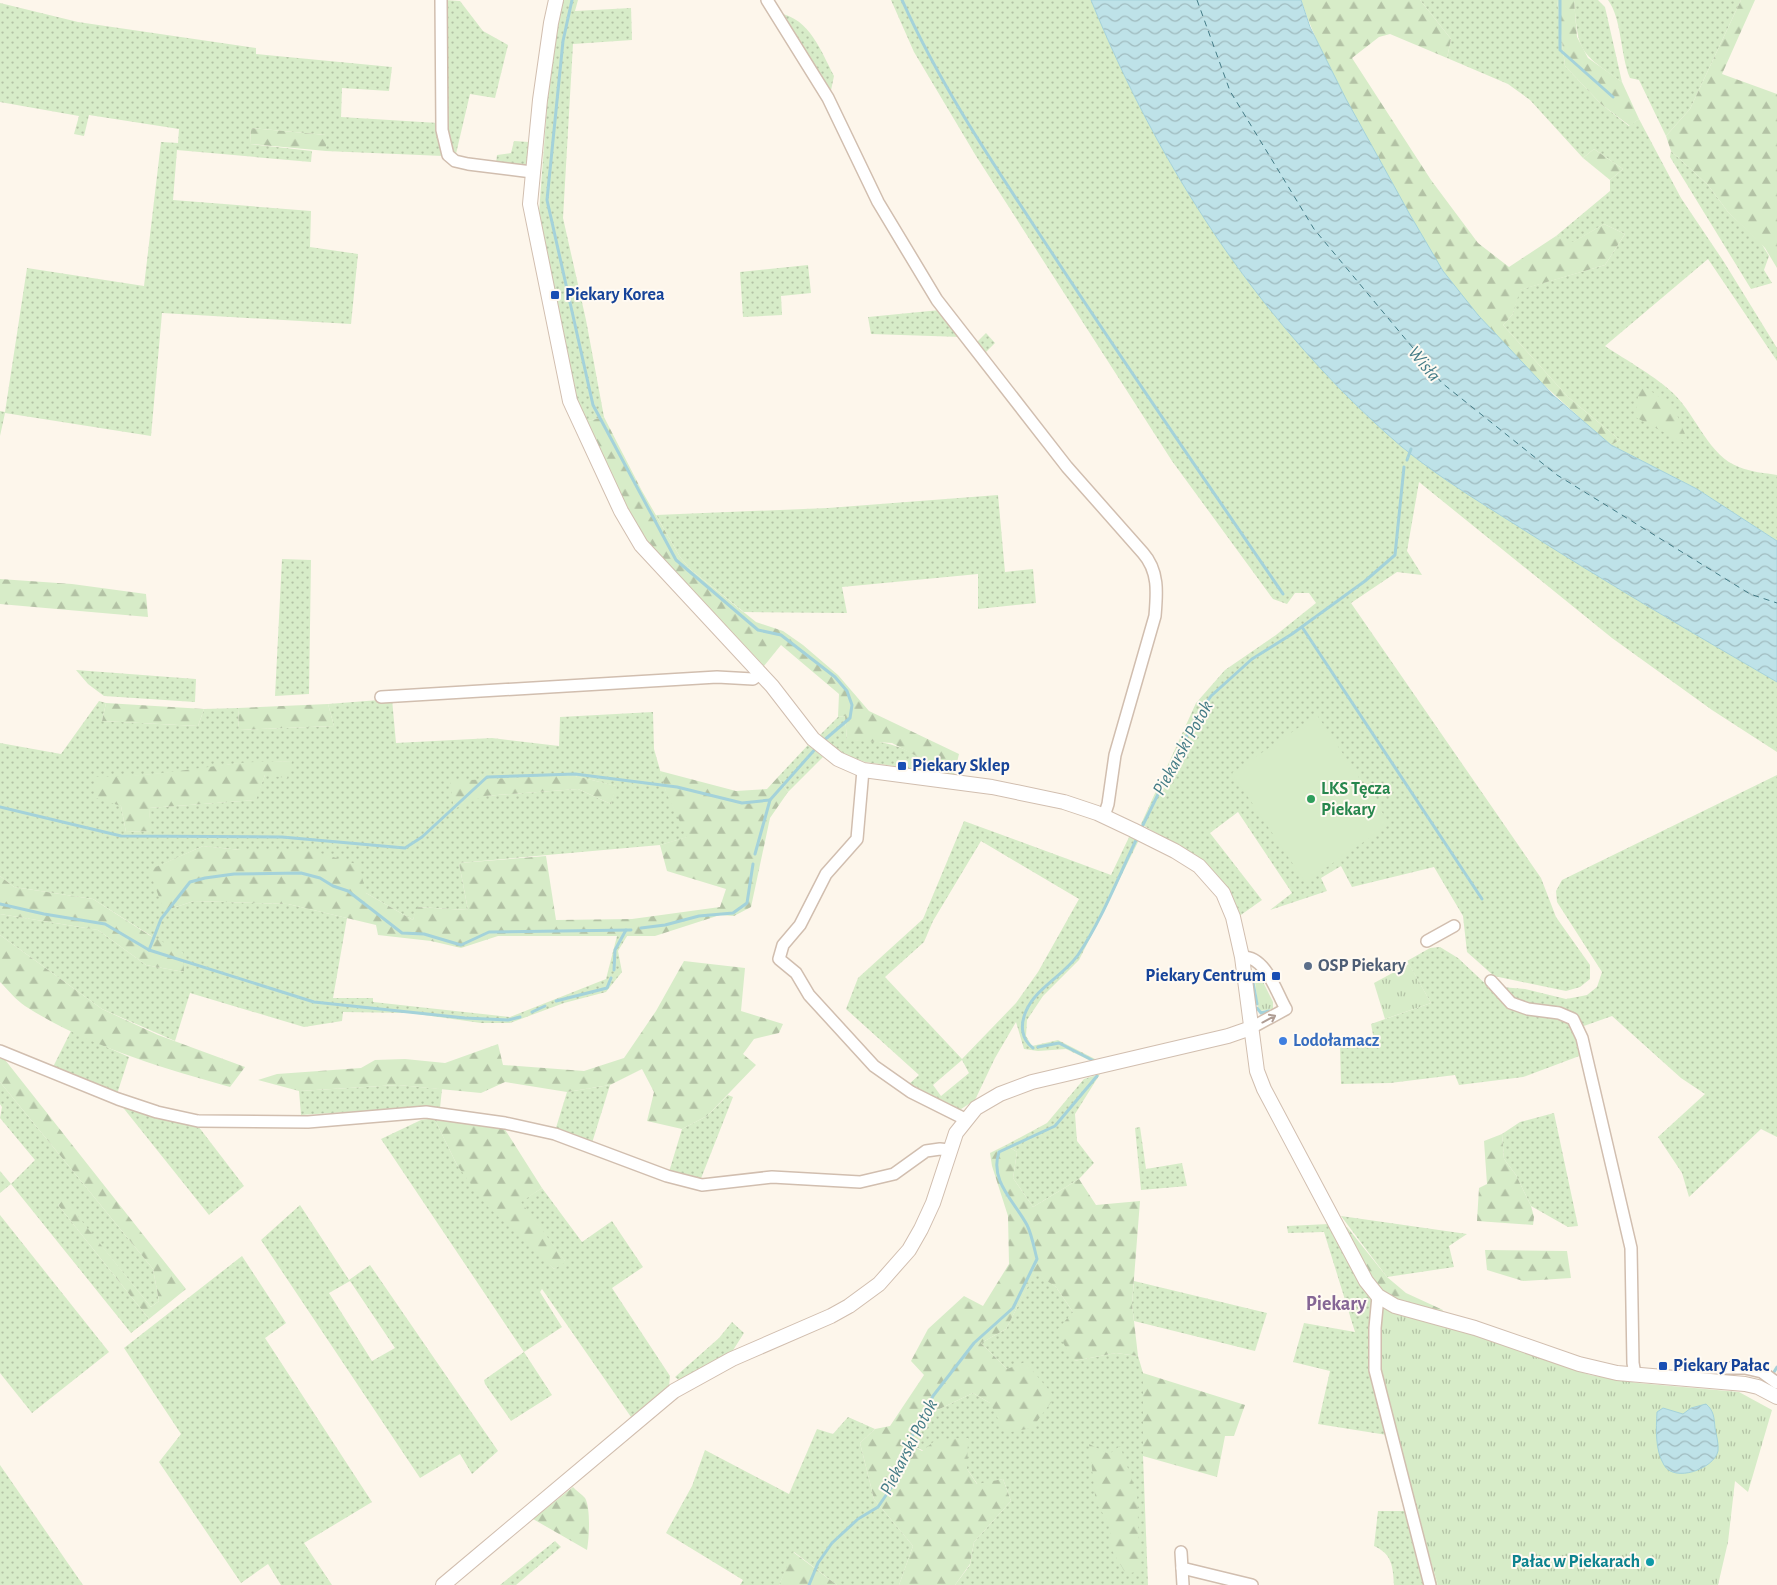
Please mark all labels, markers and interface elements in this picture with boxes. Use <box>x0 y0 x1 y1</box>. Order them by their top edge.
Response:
place label: Piekary Korea <box>565 286 665 304</box>
marker: Piekary Korea <box>549 289 561 301</box>
water label: Wisła <box>1404 343 1444 385</box>
water label: Piekarski Potok <box>1149 697 1217 798</box>
place label: Piekary Sklep <box>912 757 1010 775</box>
marker: Piekary Sklep <box>896 760 908 772</box>
place label: LKS Tęcza Piekary <box>1321 780 1391 819</box>
marker: LKS Tęcza Piekary <box>1305 793 1317 805</box>
place label: OSP Piekary <box>1318 957 1407 975</box>
marker: OSP Piekary <box>1302 960 1314 972</box>
place label: Piekary Centrum <box>1145 967 1266 985</box>
marker: Piekary Centrum <box>1270 970 1282 982</box>
one-way arrow <box>1261 1013 1276 1023</box>
place label: Lodołamacz <box>1293 1032 1380 1050</box>
marker: Lodołamacz <box>1277 1035 1289 1047</box>
district label: Piekary <box>1306 1294 1366 1314</box>
place label: Piekary Pałac <box>1673 1357 1769 1375</box>
marker: Piekary Pałac <box>1657 1360 1669 1372</box>
water label: Piekarski Potok <box>877 1396 941 1498</box>
place label: Pałac w Piekarach <box>1512 1553 1640 1571</box>
marker: Pałac w Piekarach <box>1644 1556 1656 1568</box>

